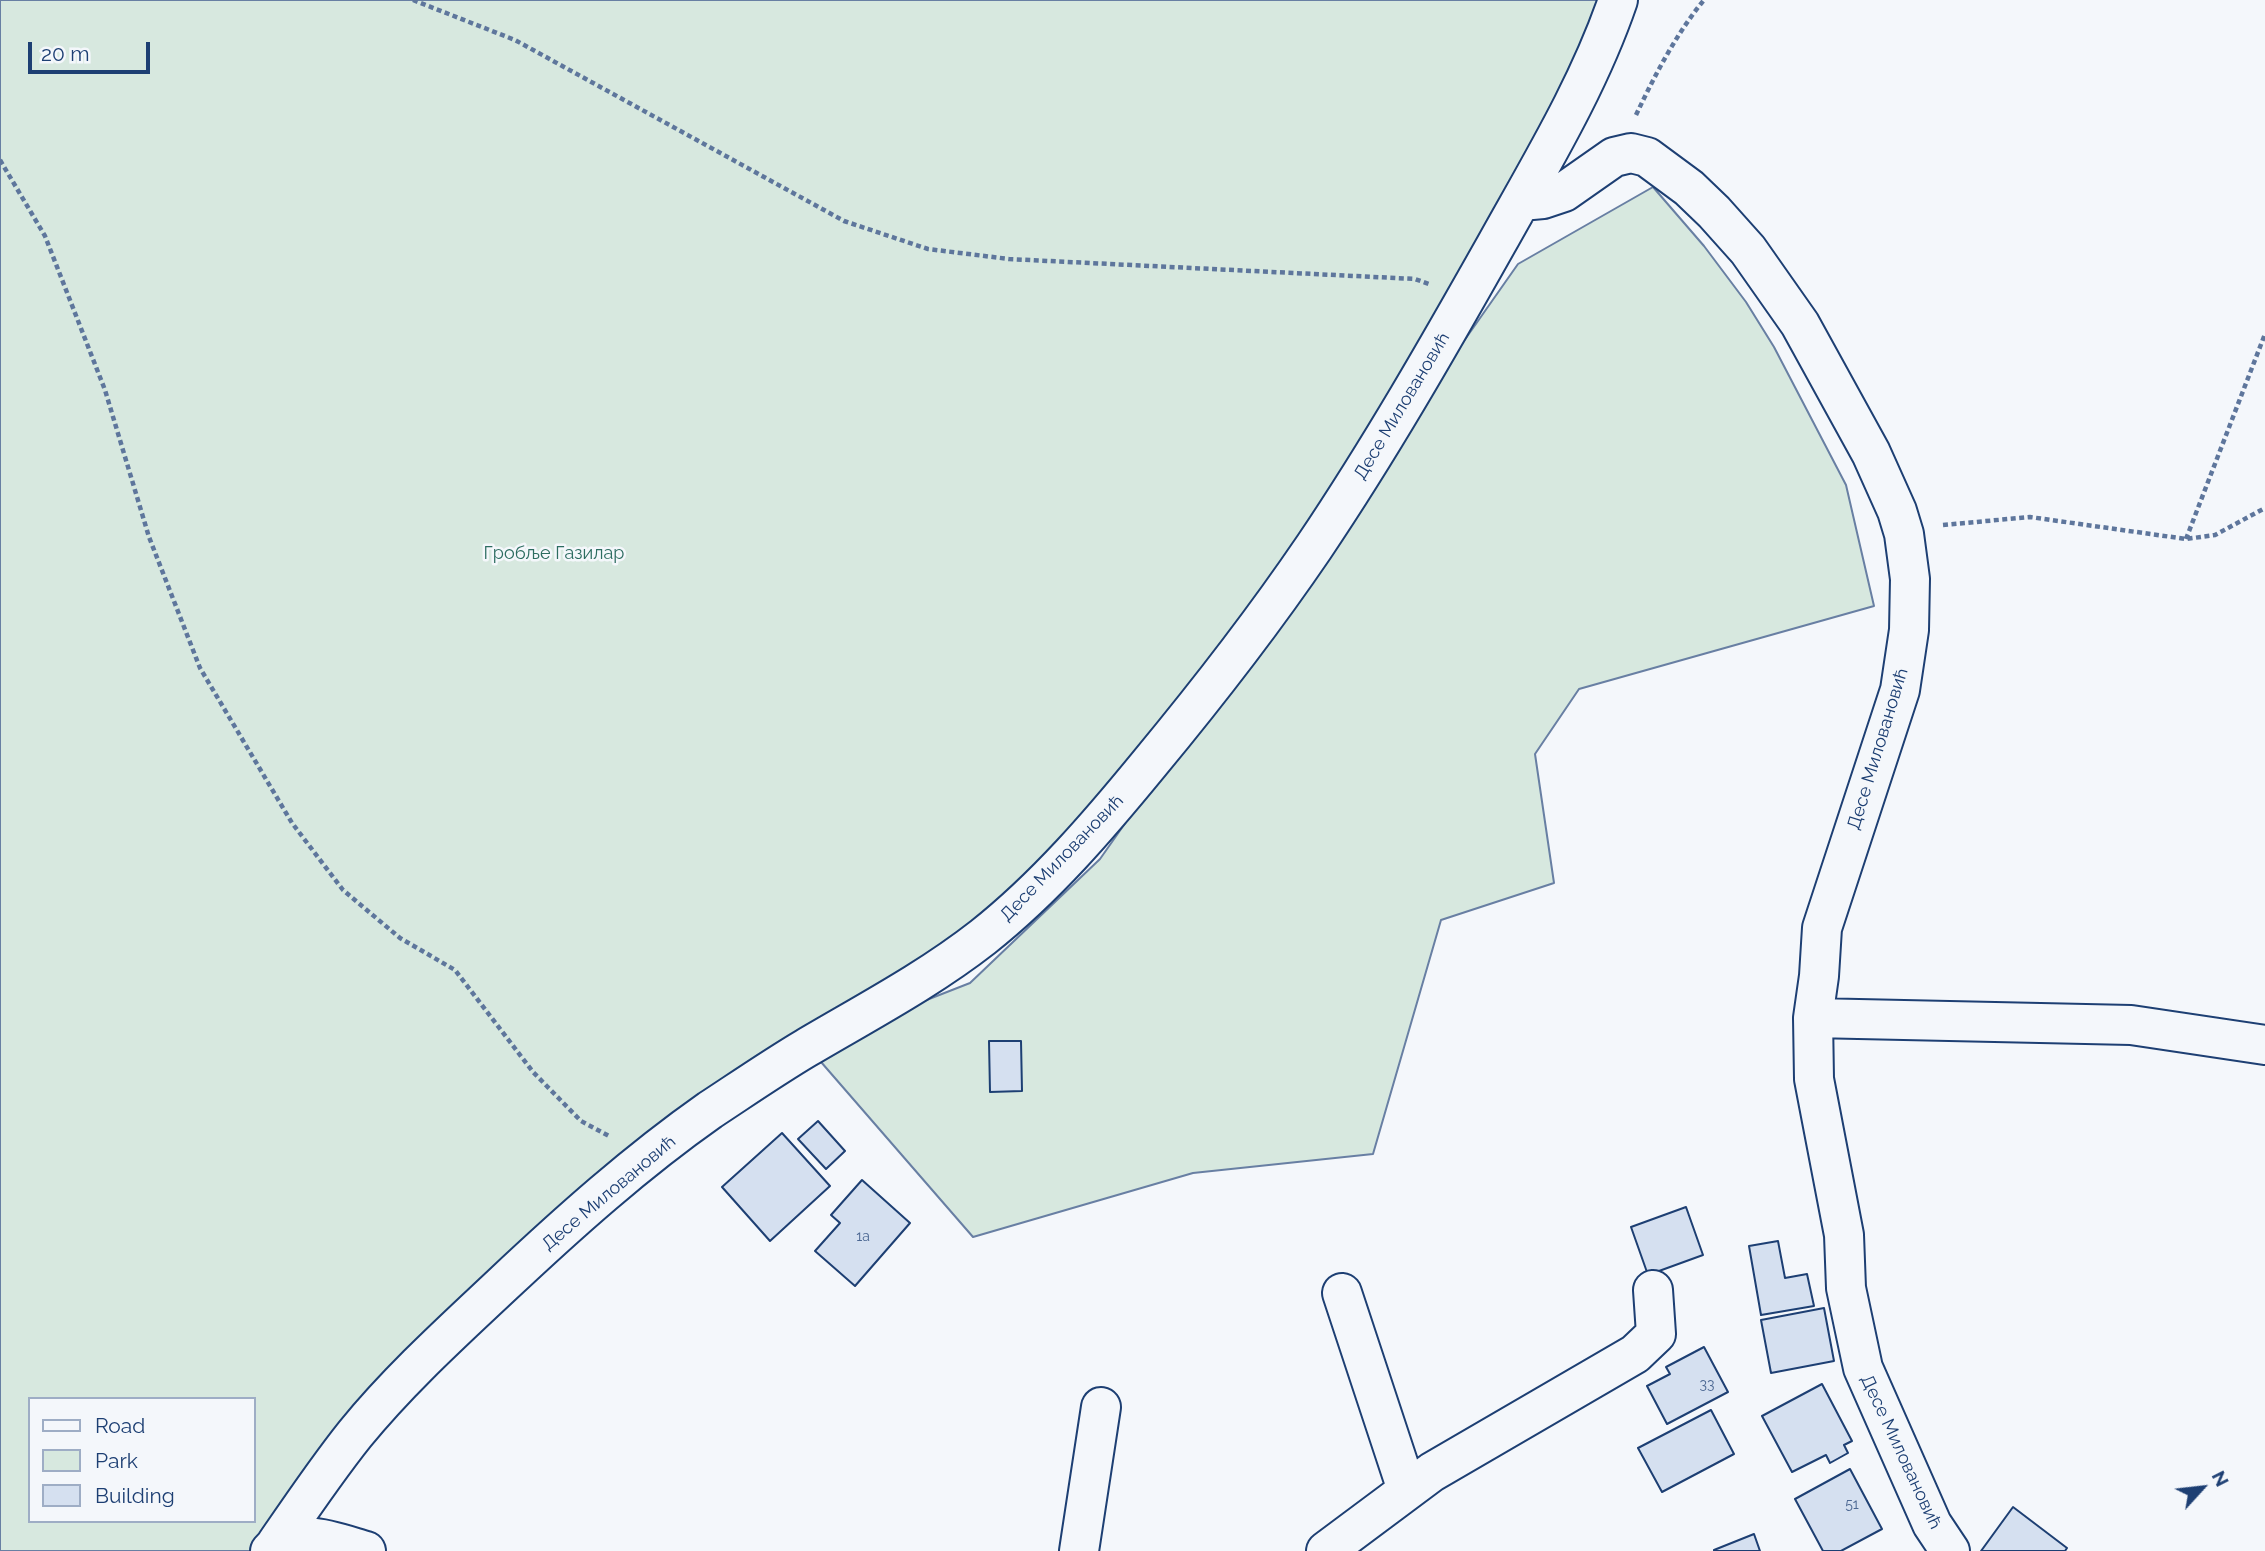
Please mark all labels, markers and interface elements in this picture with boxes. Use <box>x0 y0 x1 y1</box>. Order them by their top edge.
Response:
scale bar <box>32 28 154 72</box>
text: 20 m <box>41 41 89 66</box>
street label: Десе Миловановић <box>1349 328 1455 484</box>
park label: Гробље Газилар <box>484 543 624 565</box>
street label: Десе Миловановић <box>1843 666 1913 832</box>
street label: Десе Миловановић <box>996 790 1128 926</box>
street label: Десе Миловановић <box>538 1131 680 1255</box>
house number: 1a <box>856 1229 870 1245</box>
street label: Десе Миловановић <box>1856 1371 1946 1533</box>
house number: 33 <box>1700 1377 1714 1393</box>
legend <box>28 1397 256 1523</box>
text: Road <box>95 1413 145 1438</box>
text: Park <box>95 1448 138 1473</box>
north arrow <box>2167 1453 2237 1523</box>
text: N <box>2208 1467 2234 1490</box>
text: Building <box>95 1483 175 1508</box>
house number: 51 <box>1845 1497 1859 1513</box>

